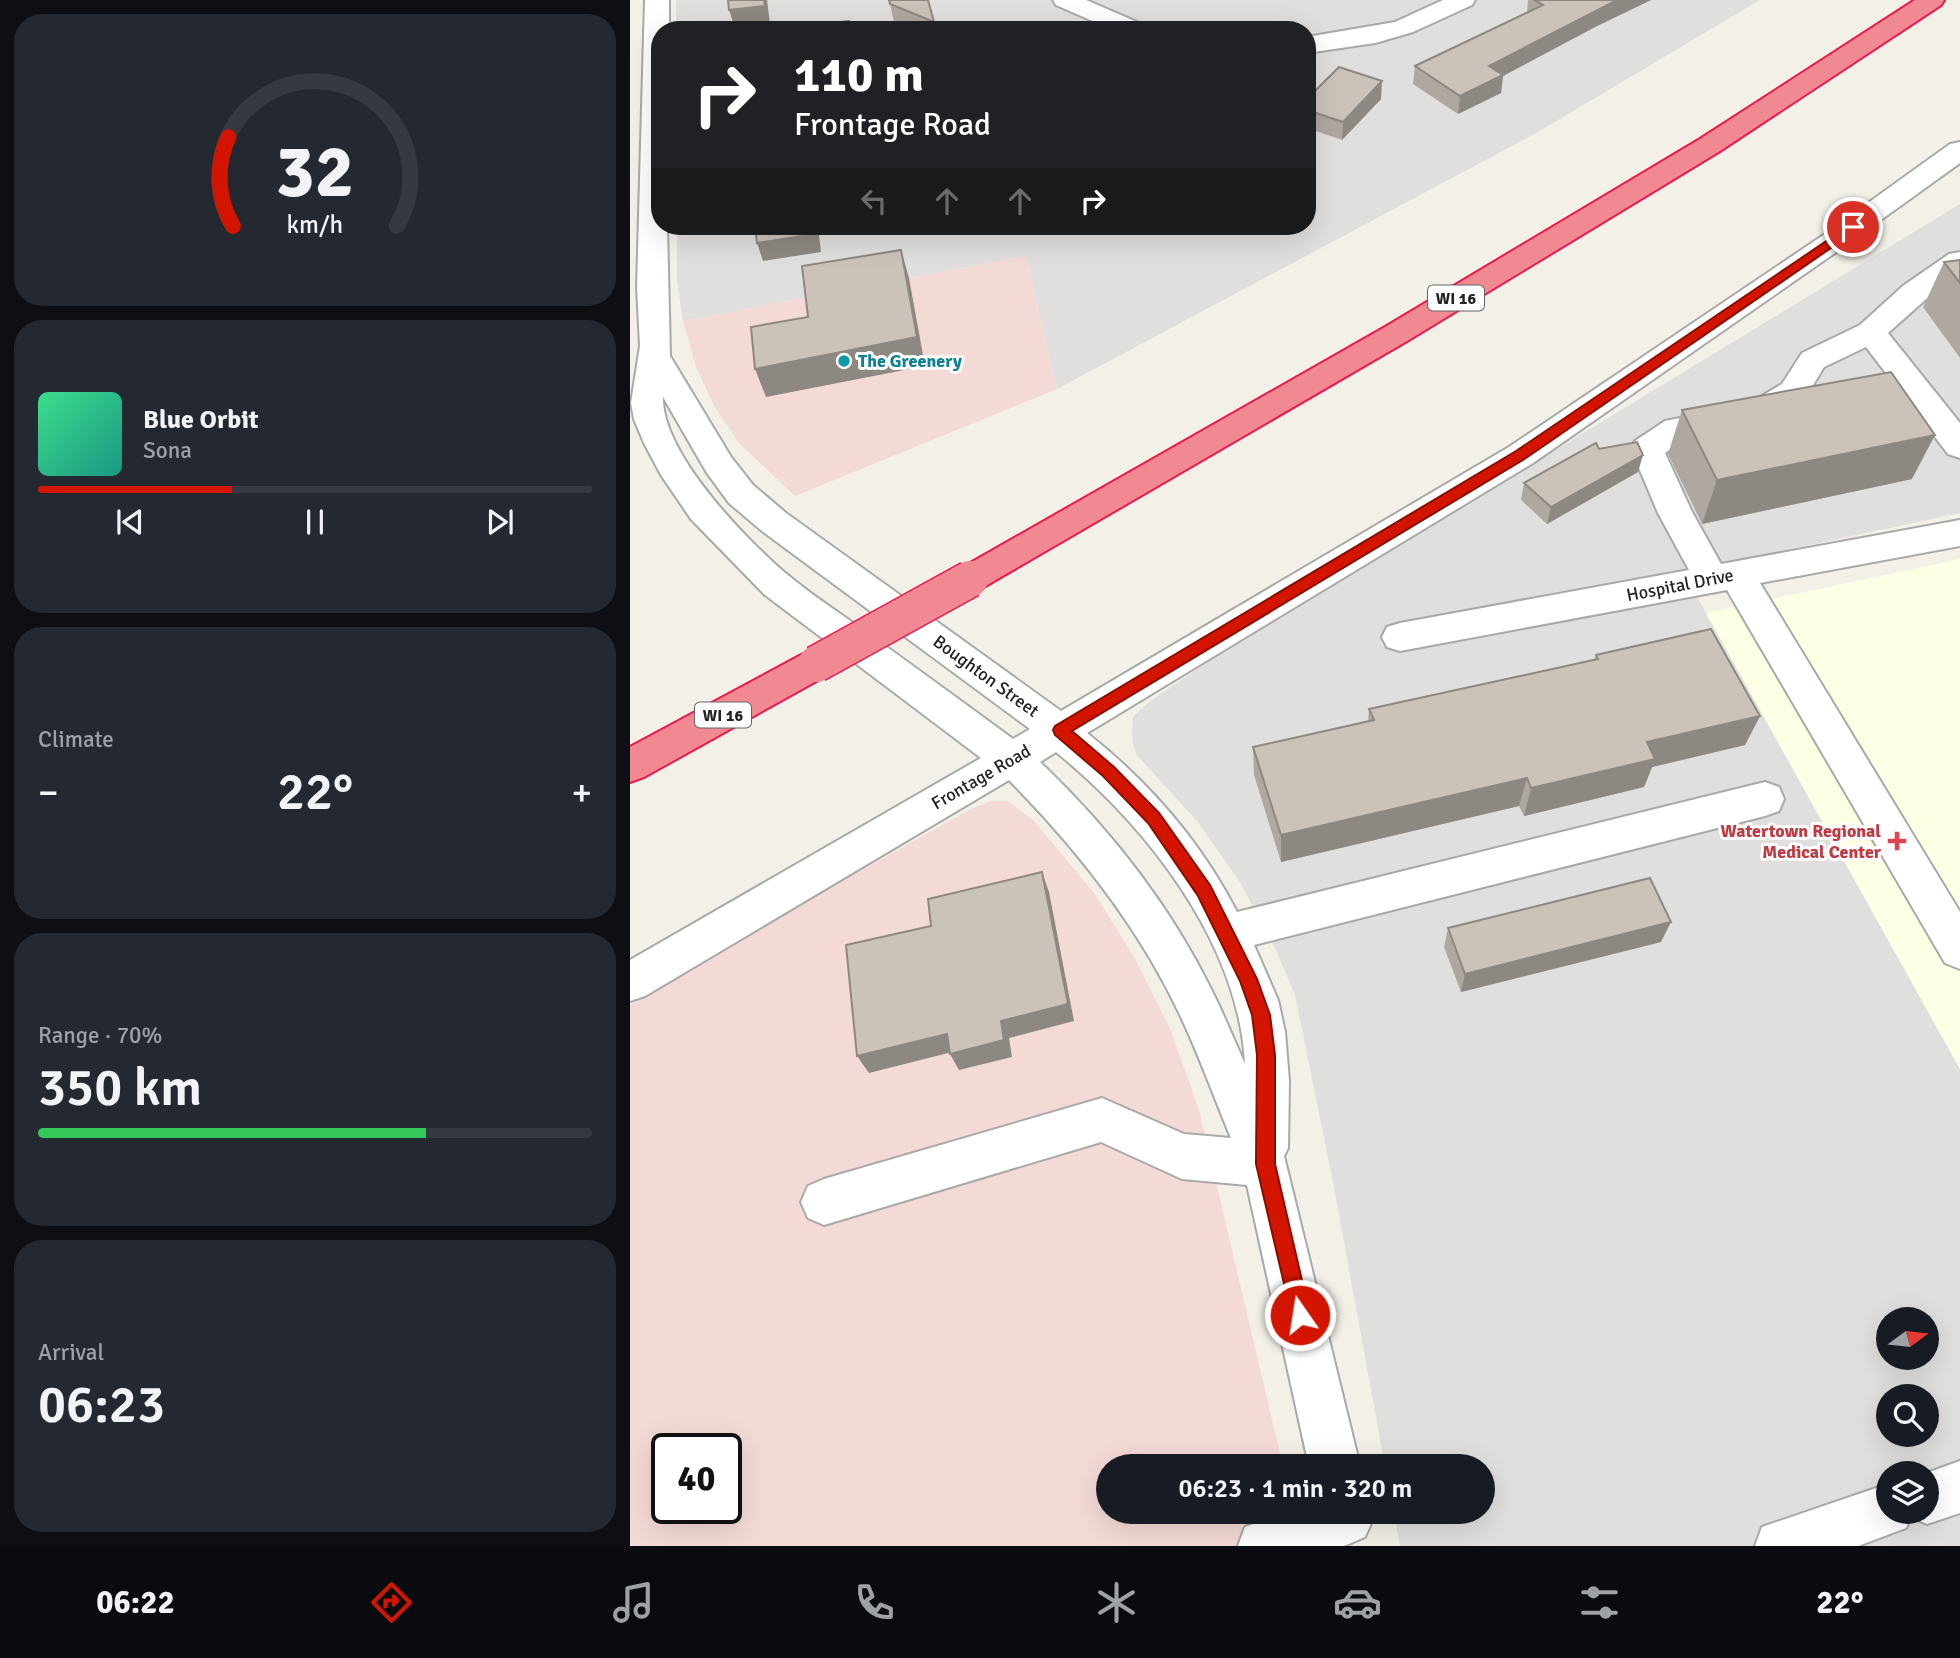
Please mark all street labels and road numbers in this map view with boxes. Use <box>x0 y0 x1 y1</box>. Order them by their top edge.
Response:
road number: WI 16 <box>1428 286 1484 310</box>
street label: Hospital Drive <box>1625 564 1735 606</box>
street label: Boughton Street <box>929 630 1043 722</box>
road number: WI 16 <box>695 702 751 728</box>
street label: Frontage Road <box>928 740 1034 814</box>

